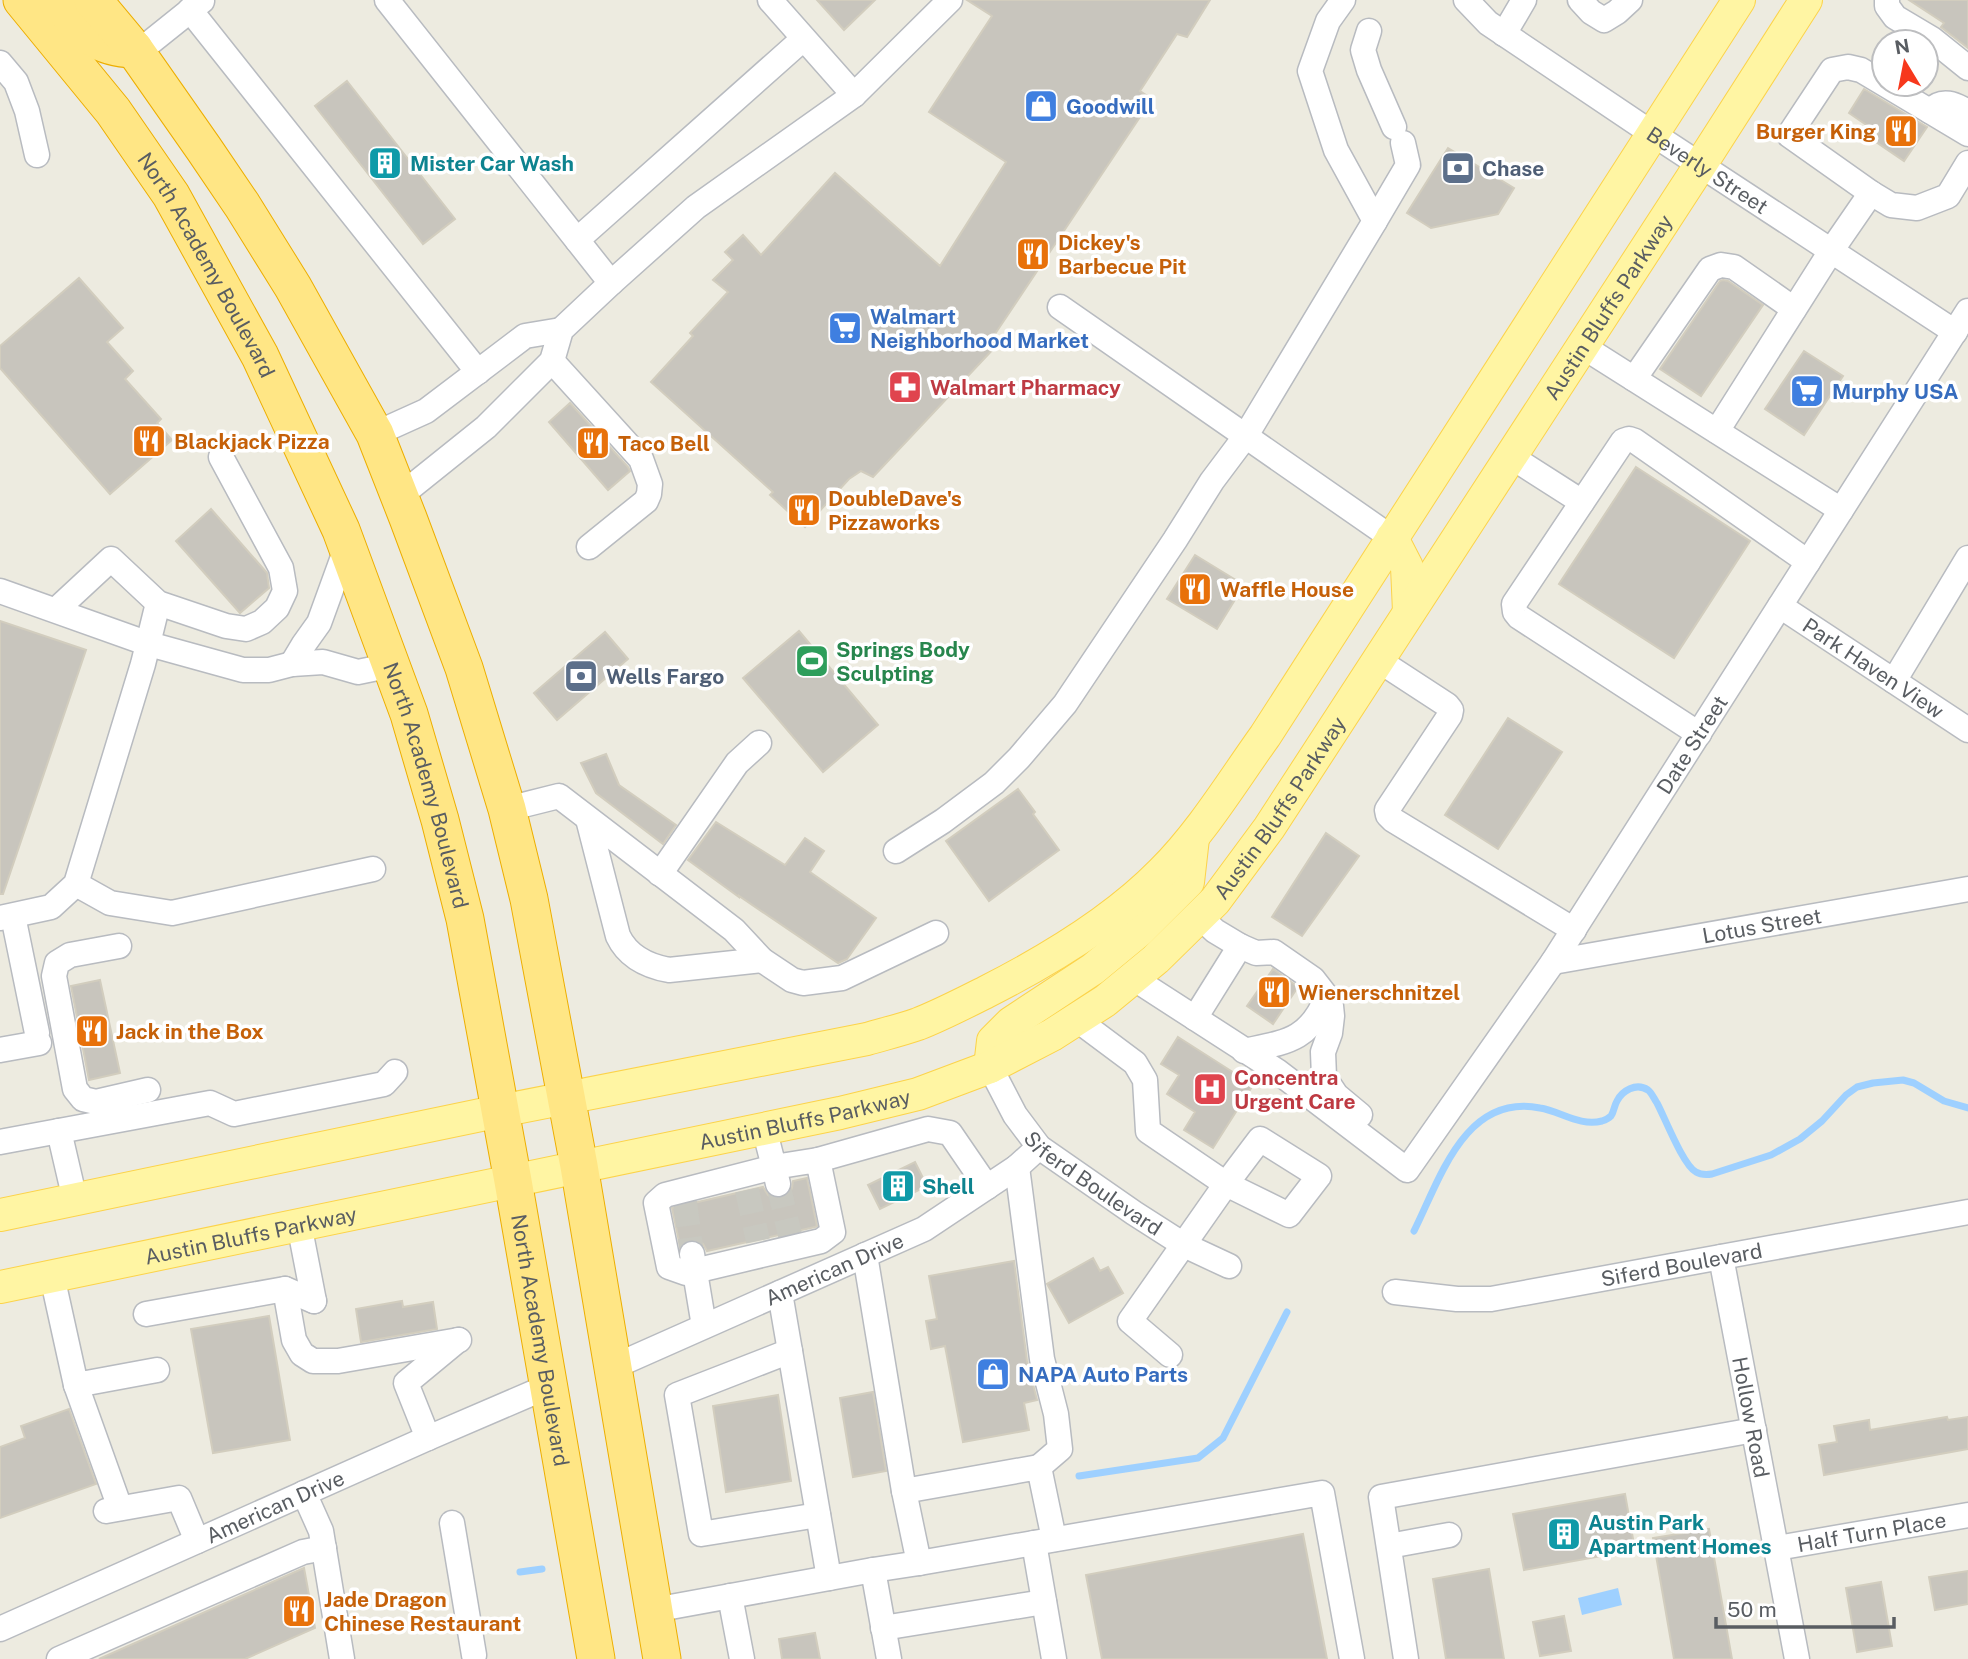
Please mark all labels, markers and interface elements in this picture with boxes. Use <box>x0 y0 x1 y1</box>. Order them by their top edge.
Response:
north arrow <box>1870 28 1940 98</box>
text: N <box>1893 34 1911 58</box>
shop icon: Goodwill <box>1022 87 1060 125</box>
place label: Goodwill <box>1066 94 1155 119</box>
restaurant icon: Burger King <box>1882 112 1920 150</box>
place label: Burger King <box>1756 119 1876 144</box>
street label: Beverly Street <box>1642 121 1773 219</box>
building icon: Mister Car Wash <box>366 144 404 182</box>
street label: North Academy Boulevard <box>133 147 281 381</box>
bank icon: Chase <box>1439 149 1477 187</box>
place label: Mister Car Wash <box>410 151 574 176</box>
place label: Chase <box>1482 156 1544 181</box>
street label: Austin Bluffs Parkway <box>1539 210 1677 404</box>
place label: Dickey's Barbecue Pit <box>1058 230 1187 279</box>
restaurant icon: Dickey's Barbecue Pit <box>1014 235 1052 273</box>
place label: Walmart Neighborhood Market <box>870 304 1089 353</box>
supermarket icon: Walmart Neighborhood Market <box>826 309 864 347</box>
pharmacy icon: Walmart Pharmacy <box>886 368 924 406</box>
supermarket icon: Murphy USA <box>1788 372 1826 410</box>
place label: Walmart Pharmacy <box>930 375 1121 400</box>
place label: Murphy USA <box>1832 379 1958 404</box>
restaurant icon: Blackjack Pizza <box>130 422 168 460</box>
restaurant icon: Taco Bell <box>574 424 612 462</box>
place label: Blackjack Pizza <box>174 429 330 454</box>
place label: Taco Bell <box>618 431 710 456</box>
place label: DoubleDave's Pizzaworks <box>828 486 962 535</box>
restaurant icon: DoubleDave's Pizzaworks <box>785 491 823 529</box>
restaurant icon: Waffle House <box>1176 570 1214 608</box>
place label: Waffle House <box>1220 577 1354 602</box>
street label: Park Haven View <box>1798 612 1949 723</box>
place label: Springs Body Sculpting <box>836 637 970 686</box>
sports icon: Springs Body Sculpting <box>793 642 831 680</box>
bank icon: Wells Fargo <box>562 657 600 695</box>
street label: North Academy Boulevard <box>378 659 474 911</box>
place label: Wells Fargo <box>606 664 724 689</box>
street label: Date Street <box>1651 691 1732 798</box>
street label: Austin Bluffs Parkway <box>1208 712 1351 904</box>
street label: Lotus Street <box>1700 903 1823 948</box>
restaurant icon: Wienerschnitzel <box>1255 973 1293 1011</box>
place label: Wienerschnitzel <box>1298 980 1460 1005</box>
restaurant icon: Jack in the Box <box>73 1012 111 1050</box>
place label: Jack in the Box <box>116 1019 264 1044</box>
place label: Concentra Urgent Care <box>1234 1065 1356 1114</box>
hospital icon: Concentra Urgent Care <box>1191 1070 1229 1108</box>
street label: Austin Bluffs Parkway <box>697 1084 913 1154</box>
street label: Siferd Boulevard <box>1019 1126 1167 1240</box>
building icon: Shell <box>879 1167 917 1205</box>
place label: Shell <box>922 1174 975 1199</box>
street label: Austin Bluffs Parkway <box>142 1201 359 1269</box>
street label: North Academy Boulevard <box>506 1212 575 1468</box>
street label: American Drive <box>761 1227 907 1310</box>
street label: Siferd Boulevard <box>1599 1237 1764 1291</box>
shop icon: NAPA Auto Parts <box>974 1355 1012 1393</box>
street label: Hollow Road <box>1728 1355 1775 1480</box>
place label: NAPA Auto Parts <box>1018 1362 1188 1387</box>
street label: American Drive <box>202 1465 348 1548</box>
street label: Half Turn Place <box>1795 1507 1948 1557</box>
place label: Austin Park Apartment Homes <box>1588 1510 1772 1559</box>
building icon: Austin Park Apartment Homes <box>1545 1515 1583 1553</box>
scale bar <box>1716 1586 1895 1630</box>
place label: Jade Dragon Chinese Restaurant <box>324 1587 521 1636</box>
restaurant icon: Jade Dragon Chinese Restaurant <box>280 1592 318 1630</box>
text: 50 m <box>1727 1597 1777 1622</box>

